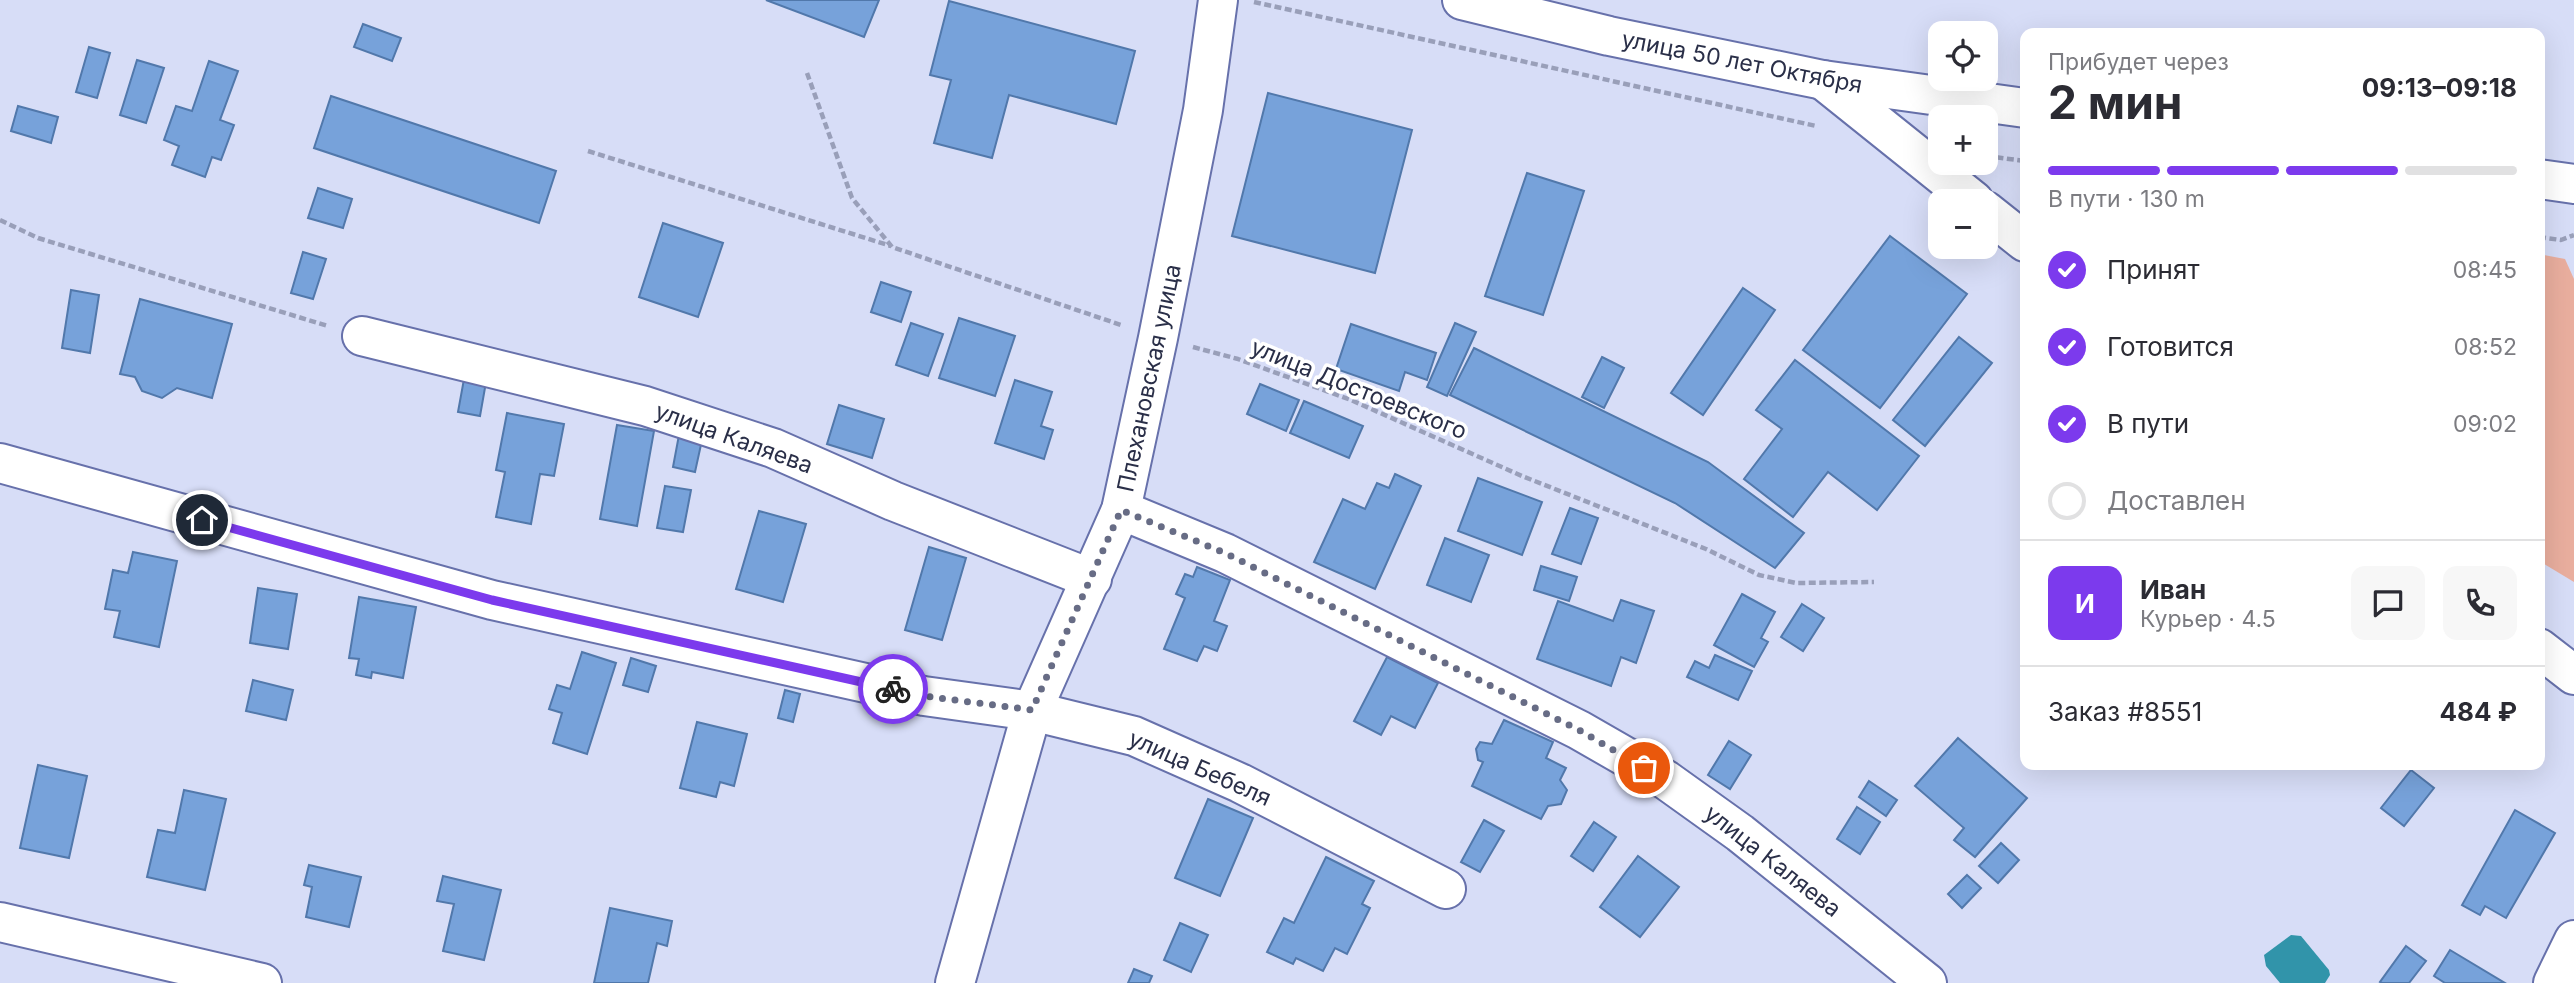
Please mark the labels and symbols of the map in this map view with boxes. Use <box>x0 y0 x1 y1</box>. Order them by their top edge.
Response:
street label: улица 50 лет Октября <box>1619 25 1865 99</box>
street label: Плехановская улица <box>1111 262 1187 494</box>
street label: улица Достоевского <box>1247 333 1471 445</box>
street label: улица Каляева <box>651 397 817 479</box>
pin <box>172 490 232 550</box>
courier <box>858 654 928 724</box>
street label: улица Бебеля <box>1124 724 1276 812</box>
pin <box>1614 738 1674 798</box>
street label: улица Каляева <box>1699 799 1847 923</box>

